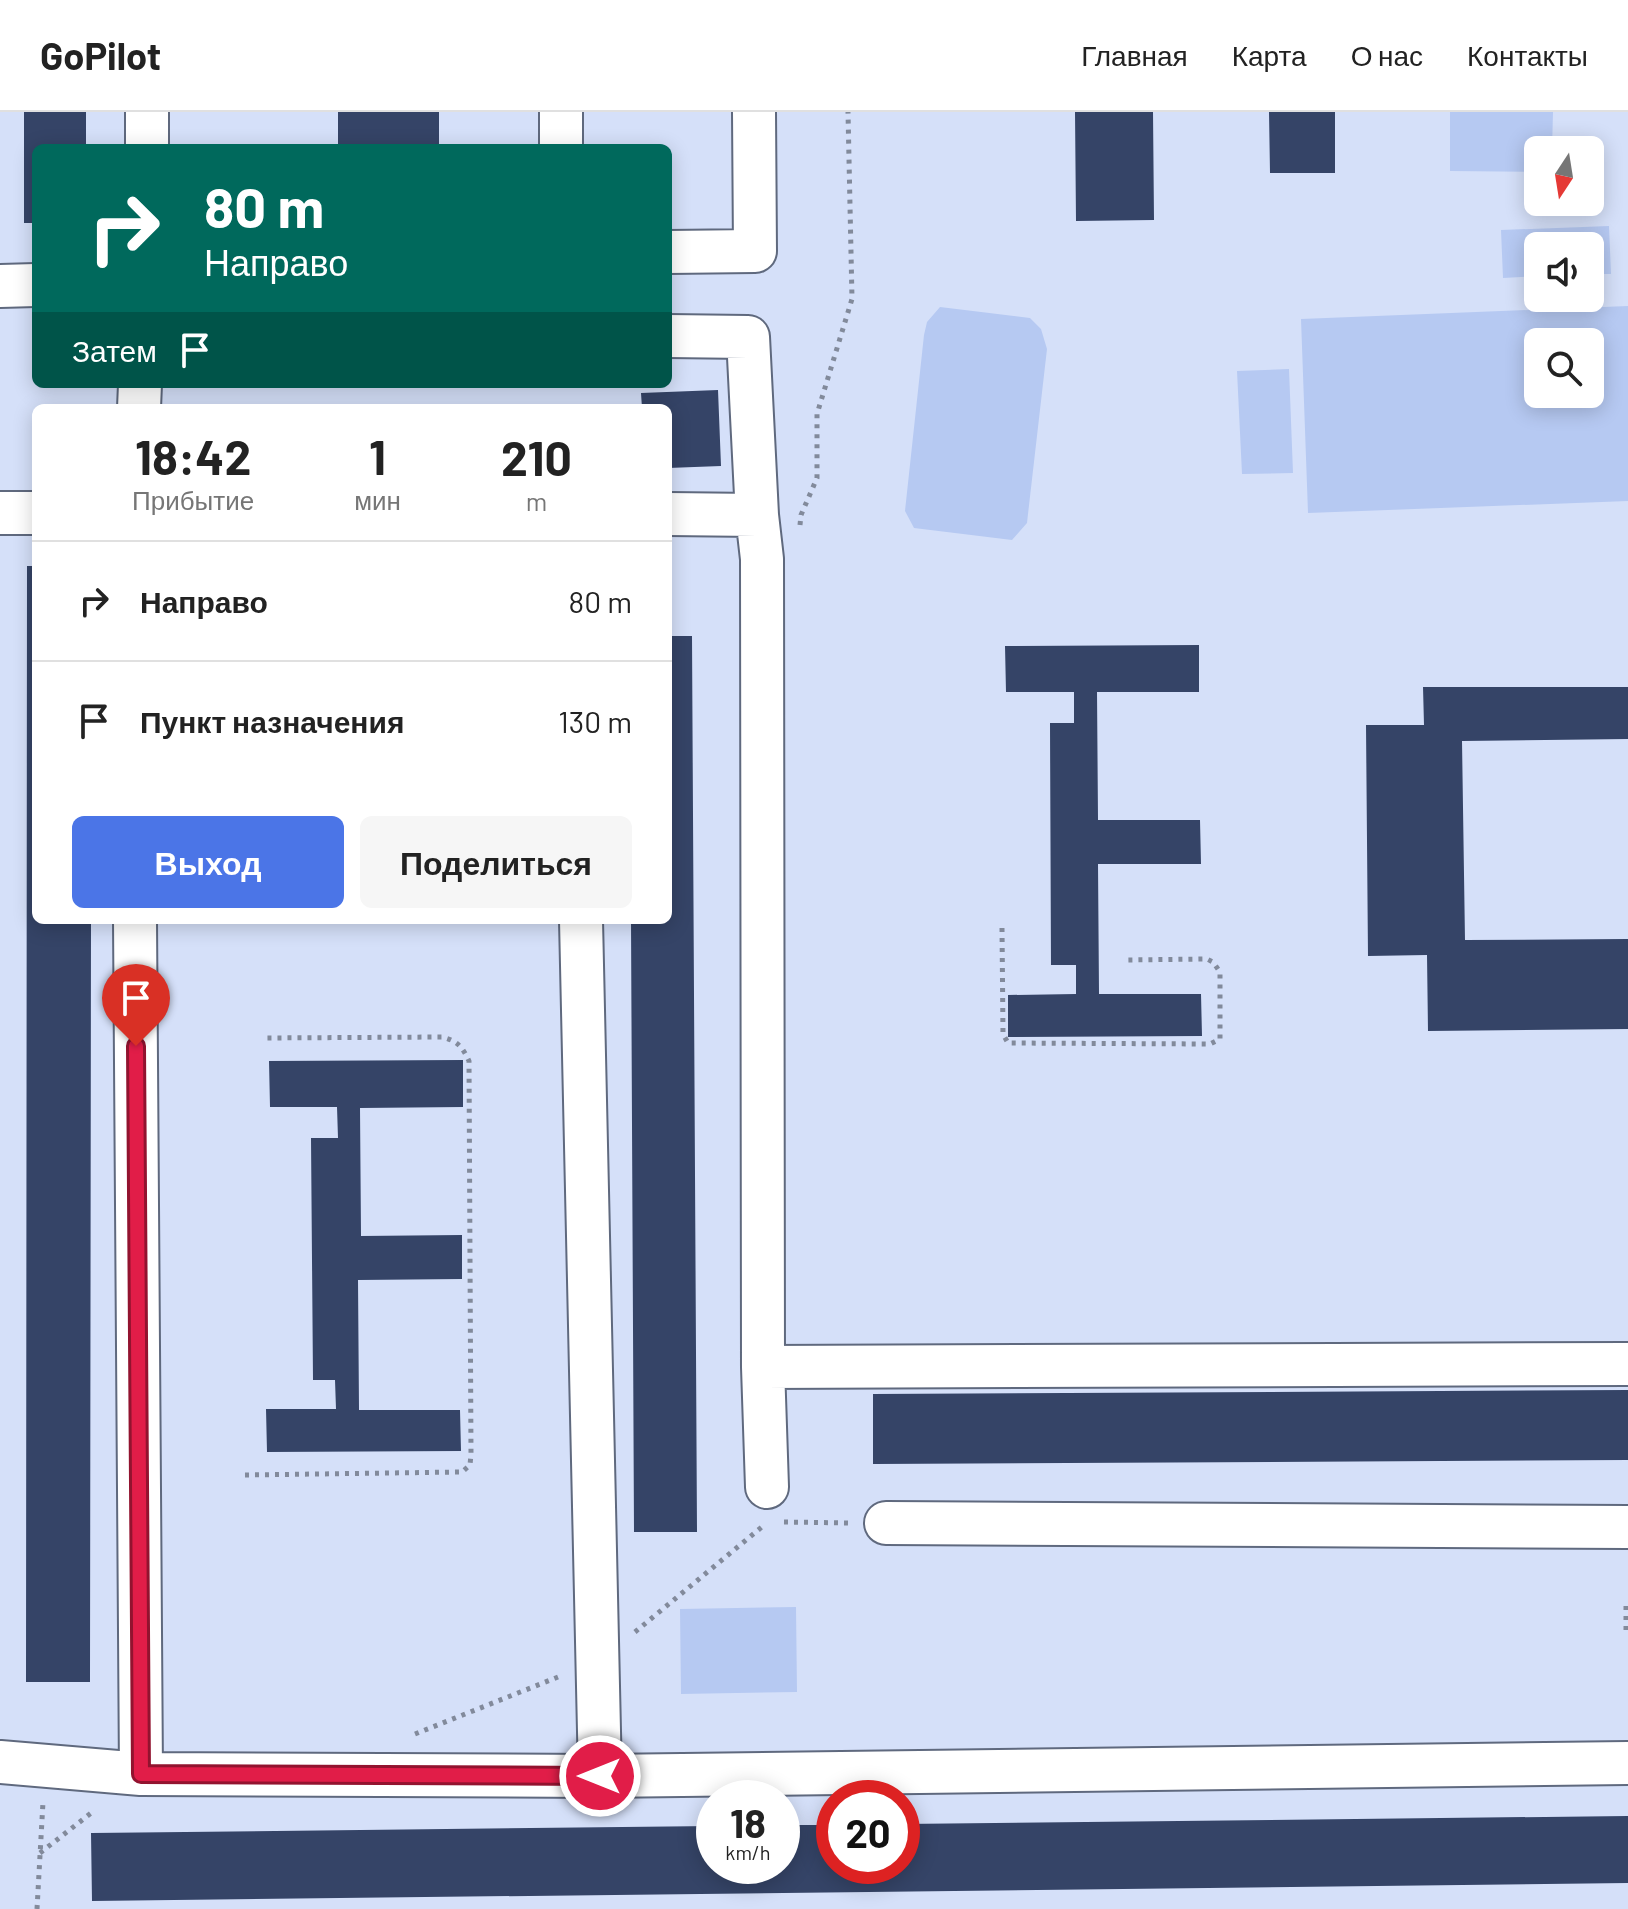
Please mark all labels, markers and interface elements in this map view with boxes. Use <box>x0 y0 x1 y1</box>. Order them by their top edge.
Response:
text: GoPilot <box>40 32 161 78</box>
text: Главная <box>1081 38 1188 72</box>
text: Карта <box>1232 38 1307 72</box>
text: О нас <box>1351 38 1423 72</box>
text: Контакты <box>1467 38 1588 72</box>
north arrow <box>1524 136 1604 216</box>
map controls <box>1524 136 1604 408</box>
text: 80 m <box>204 172 324 239</box>
icon: right <box>72 176 176 280</box>
button: sound <box>1524 232 1604 312</box>
text: Направо <box>204 240 348 283</box>
icon: arrive <box>173 328 217 372</box>
button: search <box>1524 328 1604 408</box>
text: Затем <box>72 332 157 368</box>
text: 18:42 <box>135 427 251 485</box>
text: 1 <box>369 427 386 485</box>
text: 210 <box>501 428 572 486</box>
text: Прибытие <box>132 484 254 515</box>
text: мин <box>354 484 401 515</box>
text: m <box>526 485 547 516</box>
icon: right <box>72 579 116 623</box>
text: Направо <box>140 583 268 619</box>
text: 80 m <box>569 583 632 619</box>
icon: arrive <box>72 699 116 743</box>
text: Пункт назначения <box>140 703 404 739</box>
text: 130 m <box>558 703 632 739</box>
button: Выход <box>72 816 344 908</box>
button: Поделиться <box>360 816 632 908</box>
pin <box>102 964 170 1046</box>
icon: arrive <box>114 976 158 1020</box>
position arrow <box>558 1734 642 1818</box>
speed limit sign: 20 <box>816 1780 920 1884</box>
text: 18 <box>730 1798 766 1846</box>
text: km/h <box>725 1840 771 1864</box>

